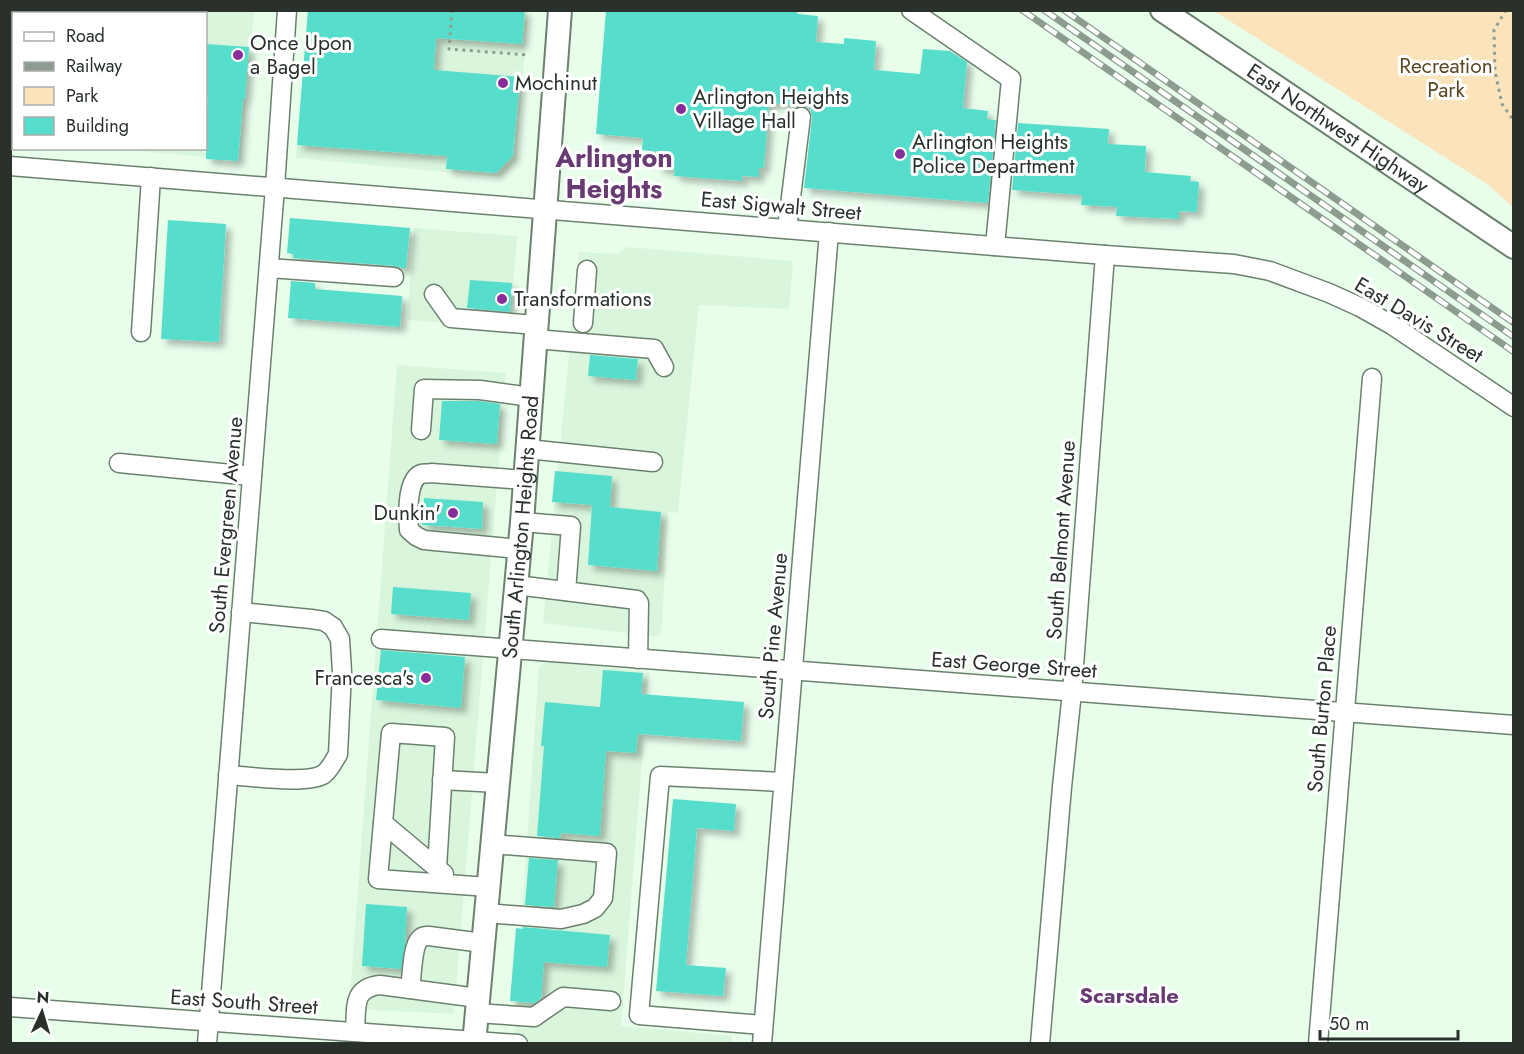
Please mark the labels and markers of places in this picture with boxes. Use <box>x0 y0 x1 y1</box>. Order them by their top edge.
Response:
place label: Once Upon a Bagel <box>250 28 352 82</box>
marker: Once Upon a Bagel <box>231 48 245 62</box>
place label: Mochinut <box>515 68 597 98</box>
marker: Mochinut <box>496 76 510 90</box>
place label: Arlington Heights Village Hall <box>693 82 849 136</box>
marker: Arlington Heights Village Hall <box>674 102 688 116</box>
place label: Arlington Heights Police Department <box>912 127 1074 181</box>
marker: Arlington Heights Police Department <box>893 147 907 161</box>
place label: Transformations <box>514 284 652 314</box>
marker: Transformations <box>495 292 509 306</box>
place label: Dunkin' <box>374 498 441 528</box>
marker: Dunkin' <box>446 506 460 520</box>
place label: Francesca's <box>314 663 414 693</box>
marker: Francesca's <box>419 671 433 685</box>

